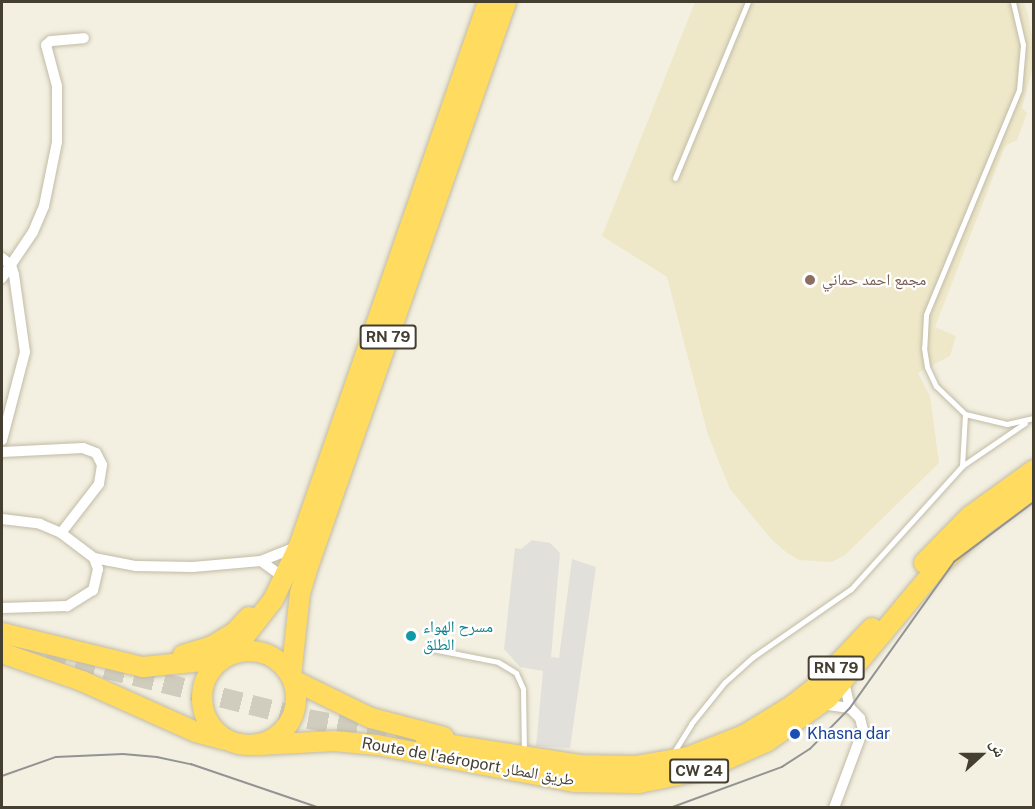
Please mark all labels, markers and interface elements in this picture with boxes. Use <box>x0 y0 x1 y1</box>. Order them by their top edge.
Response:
place label: مجمع احمد حماني <box>822 270 926 290</box>
marker: مجمع احمد حماني <box>803 273 817 287</box>
road number: RN 79 <box>360 325 416 349</box>
place label: مسرح الهواء الطلق <box>423 617 493 655</box>
marker: مسرح الهواء الطلق <box>404 629 418 643</box>
road number: RN 79 <box>808 656 864 680</box>
place label: Khasna dar <box>807 724 891 744</box>
north arrow <box>951 725 1011 785</box>
marker: Khasna dar <box>788 727 802 741</box>
street label: Route de l'aéroport طريق المطار <box>360 734 576 790</box>
text: ش <box>986 737 1010 760</box>
road number: CW 24 <box>669 759 729 783</box>

